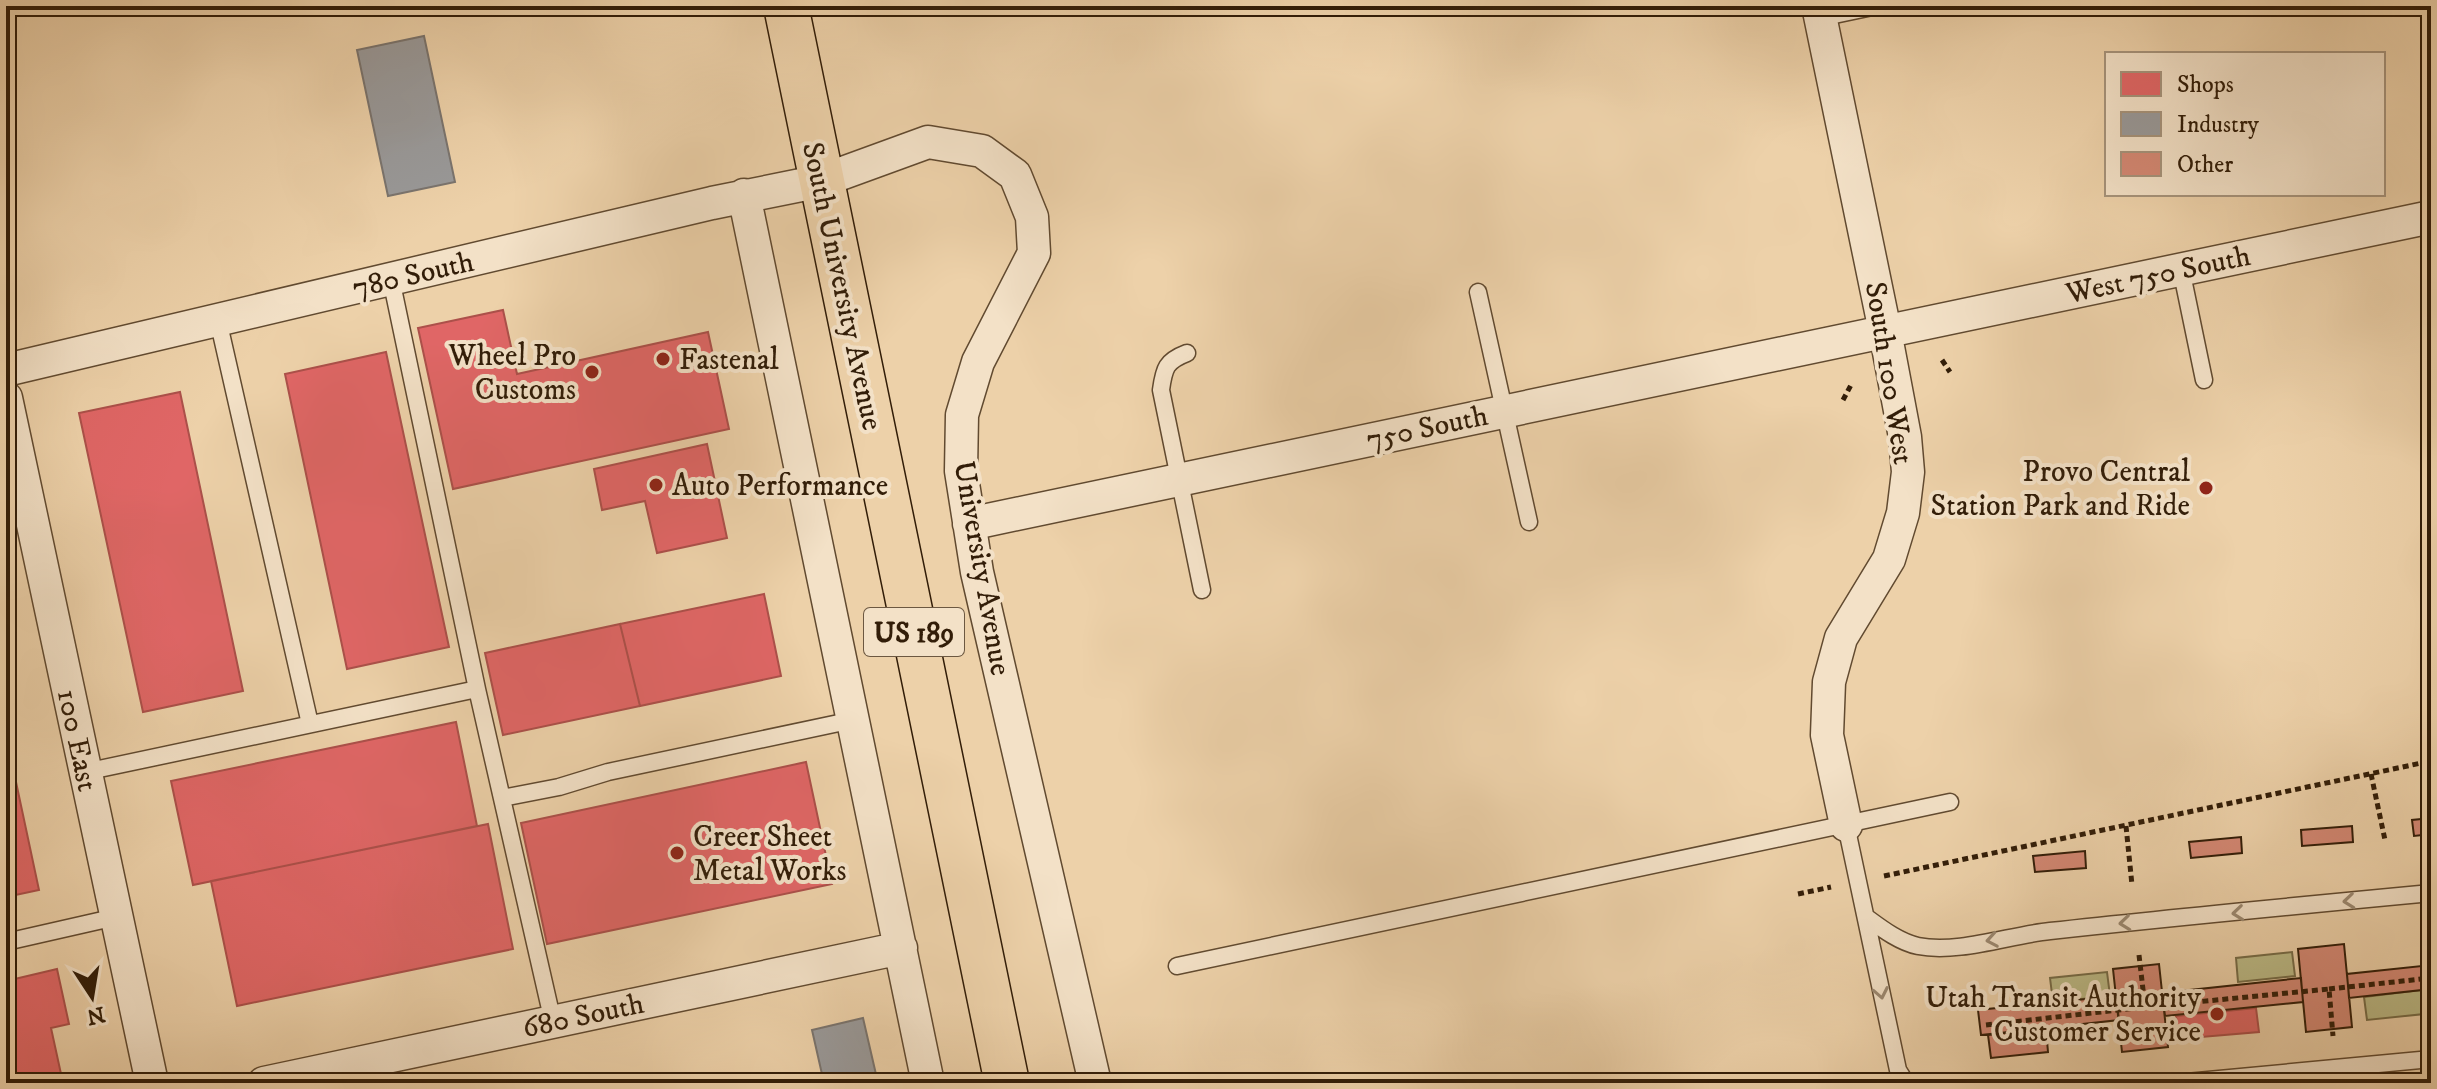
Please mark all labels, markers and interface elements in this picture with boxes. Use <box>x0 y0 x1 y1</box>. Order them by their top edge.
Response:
legend <box>2105 52 2385 196</box>
text: Shops <box>2177 70 2234 100</box>
text: Industry <box>2177 110 2260 140</box>
street label: South University Avenue <box>793 139 890 434</box>
text: Other <box>2177 150 2233 180</box>
street label: West 750 South <box>2062 238 2254 313</box>
street label: 780 South <box>349 243 478 307</box>
street label: South 100 West <box>1856 279 1921 467</box>
place label: Wheel Pro Customs <box>448 338 576 409</box>
place label: Fastenal <box>679 342 779 379</box>
marker: Fastenal <box>654 350 672 368</box>
marker: Wheel Pro Customs <box>583 363 601 381</box>
street label: 750 South <box>1363 397 1492 459</box>
place label: Provo Central Station Park and Ride <box>1931 454 2190 525</box>
street label: University Avenue <box>944 458 1019 678</box>
place label: Auto Performance <box>672 468 888 505</box>
marker: Auto Performance <box>647 476 665 494</box>
marker: Provo Central Station Park and Ride <box>2197 479 2215 497</box>
road number: US 189 <box>864 608 964 656</box>
street label: 100 East <box>48 686 105 795</box>
place label: Creer Sheet Metal Works <box>693 819 847 890</box>
marker: Creer Sheet Metal Works <box>668 844 686 862</box>
one-way arrow <box>2342 893 2355 910</box>
one-way arrow <box>2231 904 2244 921</box>
one-way arrow <box>2118 915 2131 932</box>
one-way arrow <box>1985 930 1998 947</box>
north arrow <box>52 957 132 1037</box>
place label: Utah Transit Authority Customer Service <box>1925 980 2202 1051</box>
street label: 680 South <box>519 985 648 1047</box>
one-way arrow <box>1871 986 1888 1000</box>
text: N <box>84 1000 107 1030</box>
marker: Utah Transit Authority Customer Service <box>2208 1005 2226 1023</box>

